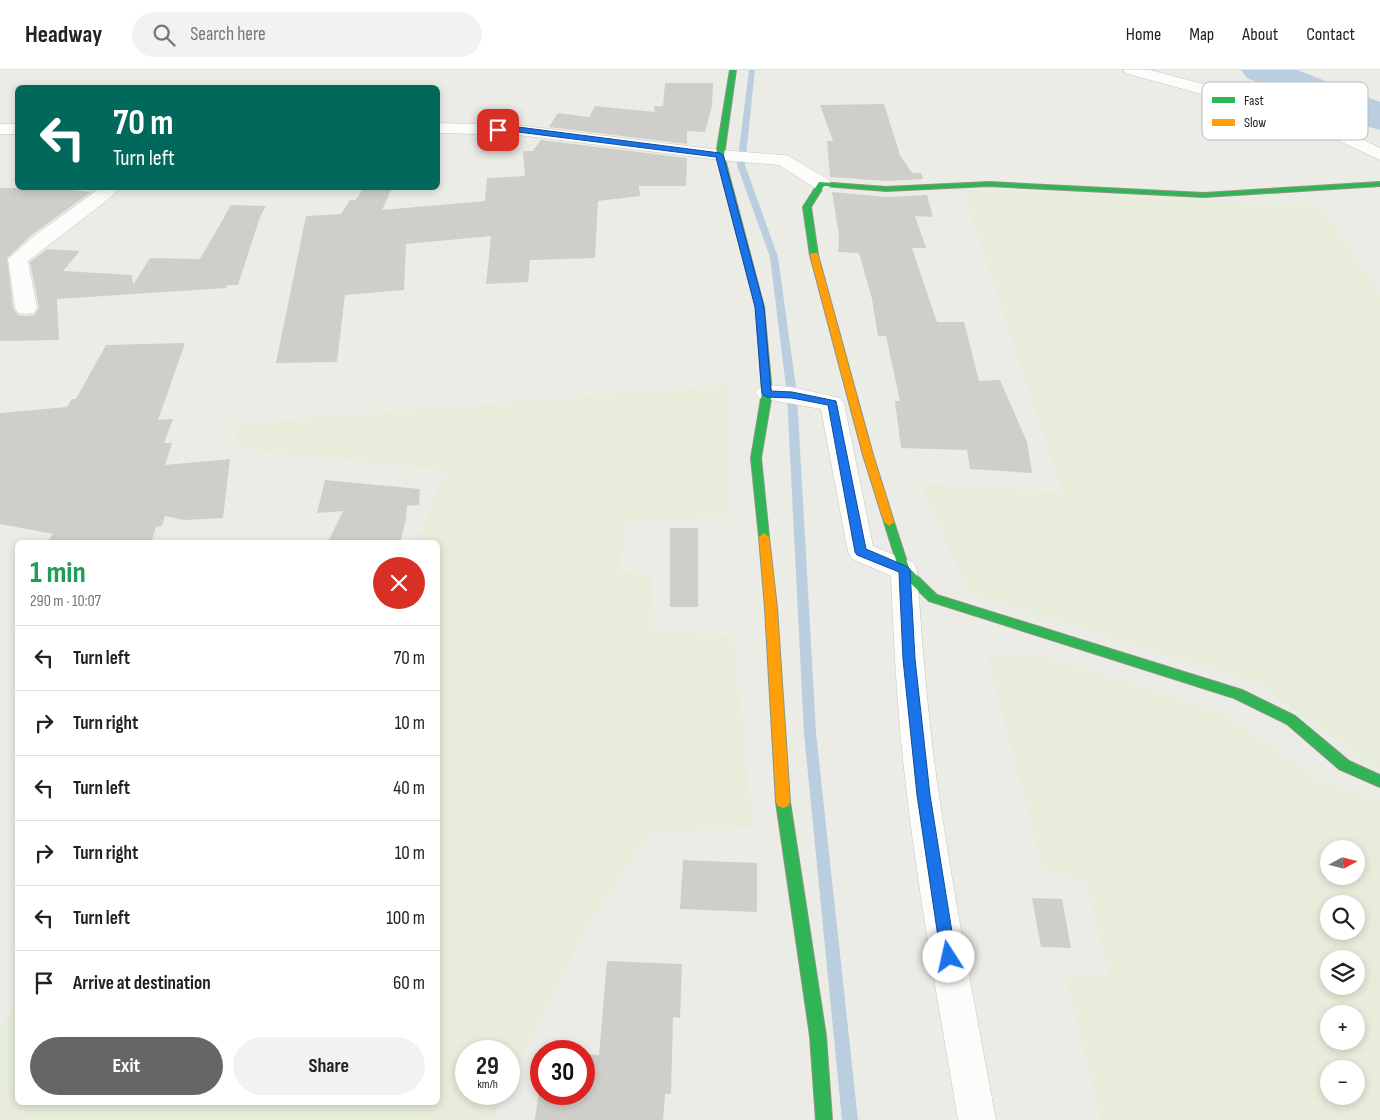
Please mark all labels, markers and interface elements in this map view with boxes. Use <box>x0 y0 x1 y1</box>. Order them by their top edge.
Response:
search box <box>132 12 482 57</box>
text: Headway <box>25 20 102 49</box>
icon: search <box>150 21 178 49</box>
text: Search here <box>190 23 266 46</box>
text: Home <box>1126 24 1161 45</box>
text: Map <box>1189 24 1214 45</box>
text: About <box>1242 24 1278 45</box>
text: Contact <box>1306 24 1355 45</box>
legend <box>1202 82 1368 140</box>
text: Fast <box>1244 92 1264 109</box>
text: 70 m <box>113 102 173 145</box>
icon: left <box>30 105 95 170</box>
pin <box>477 109 519 151</box>
text: Slow <box>1244 114 1266 131</box>
icon: arrive <box>484 116 512 144</box>
text: Turn left <box>113 145 175 172</box>
text: 1 min <box>30 555 86 591</box>
button: close <box>373 557 425 609</box>
text: 290 m · 10:07 <box>30 592 101 611</box>
icon: left <box>30 644 58 672</box>
text: Turn left <box>73 647 130 670</box>
text: 70 m <box>394 647 425 670</box>
icon: right <box>30 709 58 737</box>
text: Turn right <box>73 712 138 735</box>
text: 10 m <box>395 712 425 735</box>
icon: left <box>30 774 58 802</box>
text: Turn left <box>73 777 130 800</box>
text: 40 m <box>393 777 425 800</box>
icon: right <box>30 839 58 867</box>
north arrow <box>1320 840 1365 885</box>
map controls <box>1320 840 1365 1105</box>
text: Turn right <box>73 842 138 865</box>
text: 10 m <box>395 842 425 865</box>
button: search <box>1320 895 1365 940</box>
icon: left <box>30 904 58 932</box>
text: Turn left <box>73 907 130 930</box>
text: 100 m <box>386 907 425 930</box>
position arrow <box>922 930 974 982</box>
button: layers <box>1320 950 1365 995</box>
icon: arrive <box>30 969 58 997</box>
text: Arrive at destination <box>73 972 211 995</box>
text: 60 m <box>393 972 425 995</box>
button: + <box>1320 1005 1365 1050</box>
button: Exit <box>30 1037 223 1095</box>
button: Share <box>233 1037 425 1095</box>
speed limit sign: 30 <box>530 1040 595 1105</box>
text: 29 <box>476 1051 499 1082</box>
button: − <box>1320 1060 1365 1105</box>
text: km/h <box>477 1077 498 1092</box>

